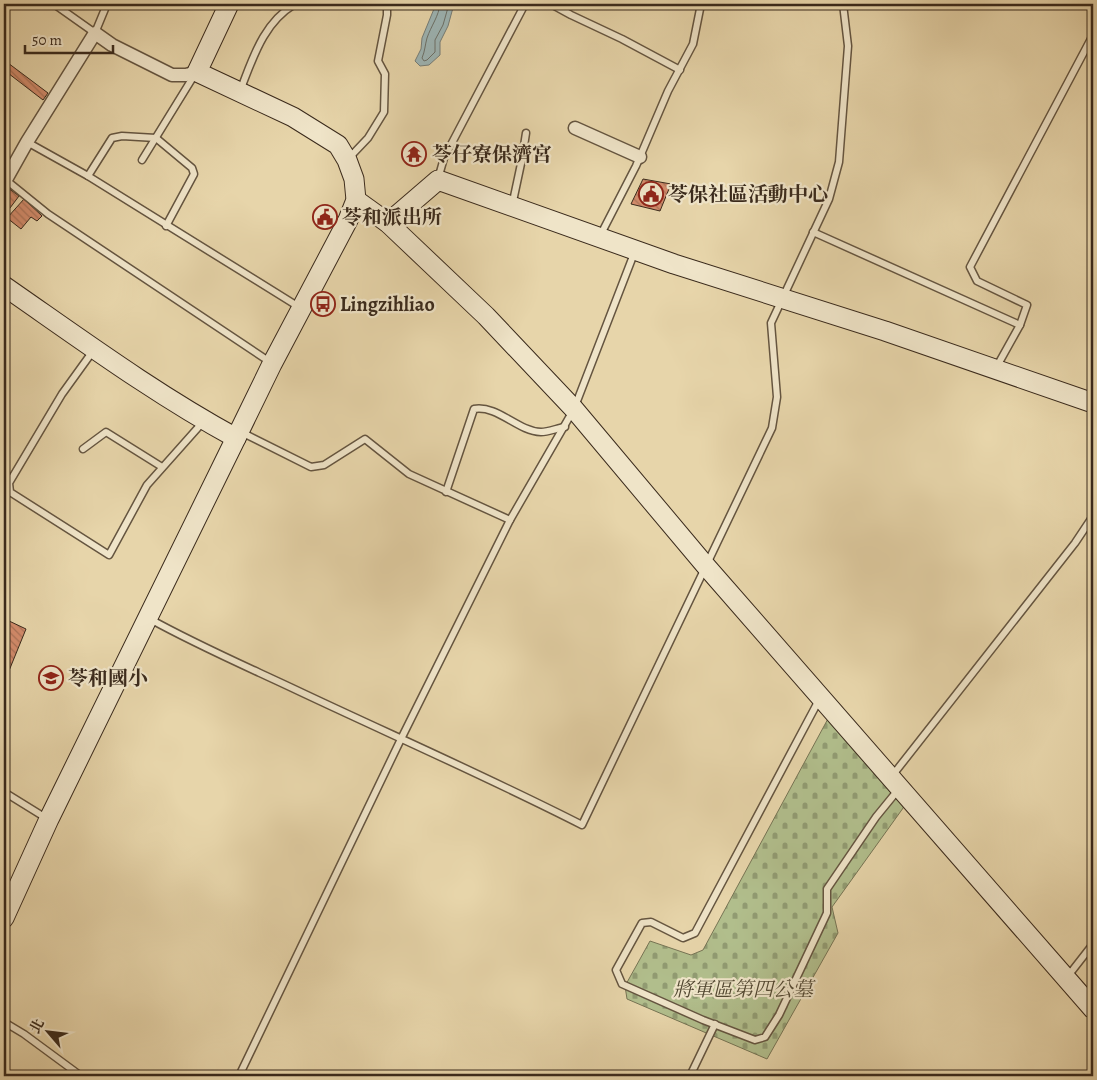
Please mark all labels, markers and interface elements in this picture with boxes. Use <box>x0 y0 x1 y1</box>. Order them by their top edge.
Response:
scale bar <box>25 22 112 54</box>
text: 50 m <box>32 30 62 50</box>
temple icon: 苓仔寮保濟宮 <box>401 141 427 167</box>
place label: 苓仔寮保濟宮 <box>432 141 552 168</box>
public building icon: 苓保社區活動中心 <box>638 181 664 207</box>
place label: 苓保社區活動中心 <box>668 181 828 208</box>
public building icon: 苓和派出所 <box>312 204 338 230</box>
place label: 苓和派出所 <box>342 204 442 231</box>
bus stop icon: Lingzihliao <box>310 291 336 317</box>
place label: Lingzihliao <box>340 291 435 318</box>
school or university icon: 苓和國小 <box>38 665 64 691</box>
place label: 苓和國小 <box>68 665 148 692</box>
park label: 將軍區第四公墓 <box>673 976 816 1003</box>
north arrow <box>22 1008 72 1058</box>
text: 北 <box>25 1015 49 1037</box>

